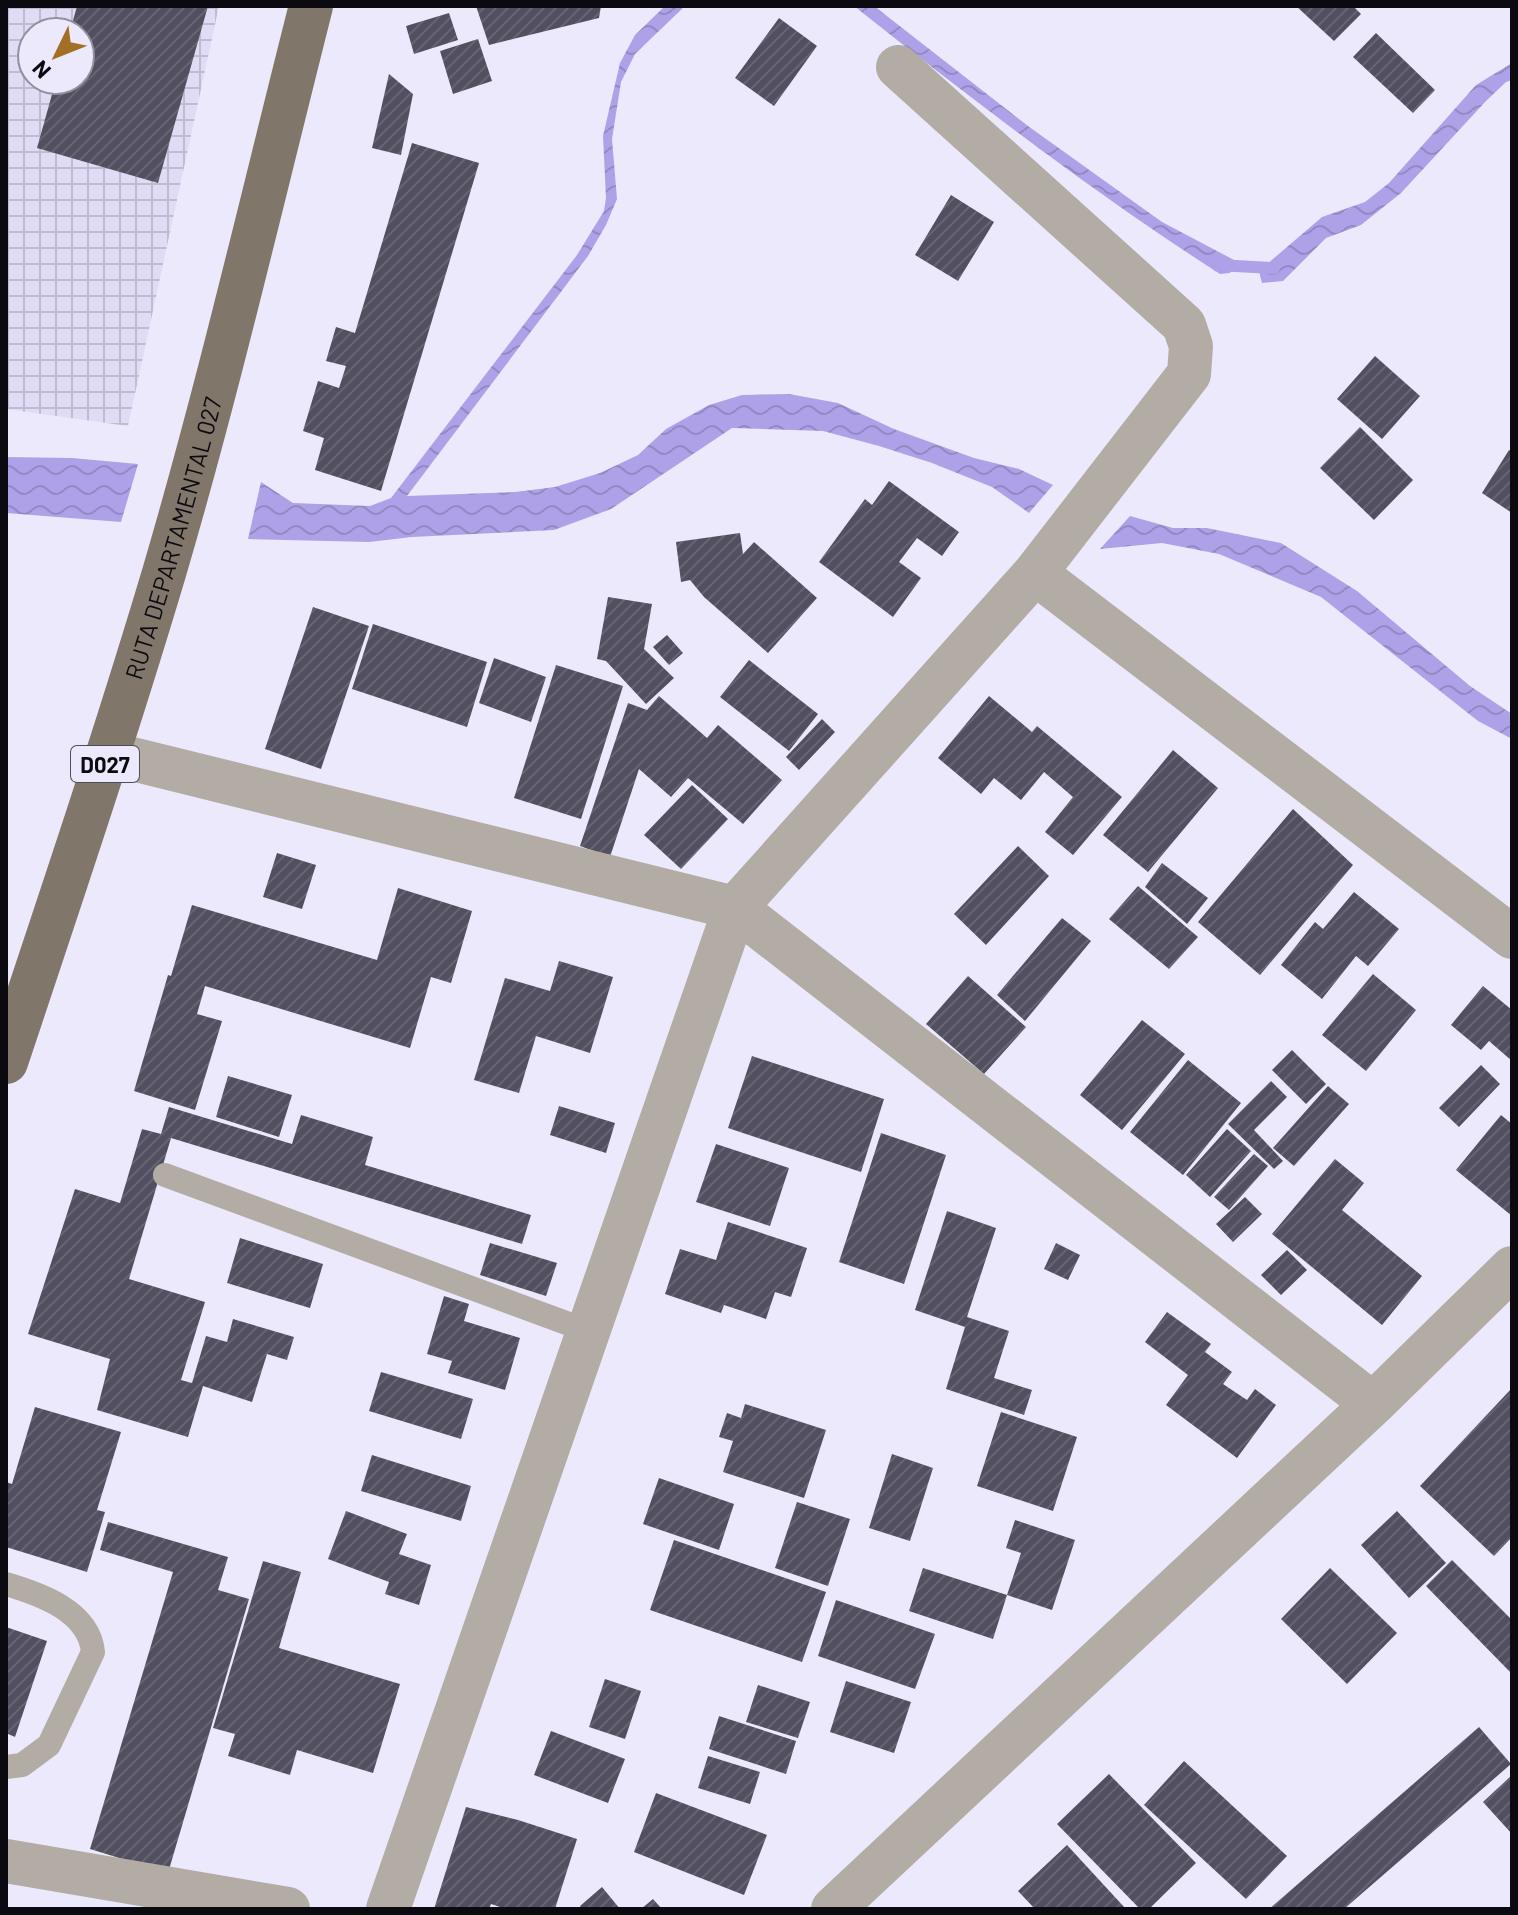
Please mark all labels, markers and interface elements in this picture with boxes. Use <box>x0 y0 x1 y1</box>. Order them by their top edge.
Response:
north arrow <box>16 16 96 96</box>
text: N <box>26 56 55 85</box>
street label: RUTA DEPARTAMENTAL 027 <box>118 394 227 683</box>
road number: D027 <box>71 746 139 782</box>

